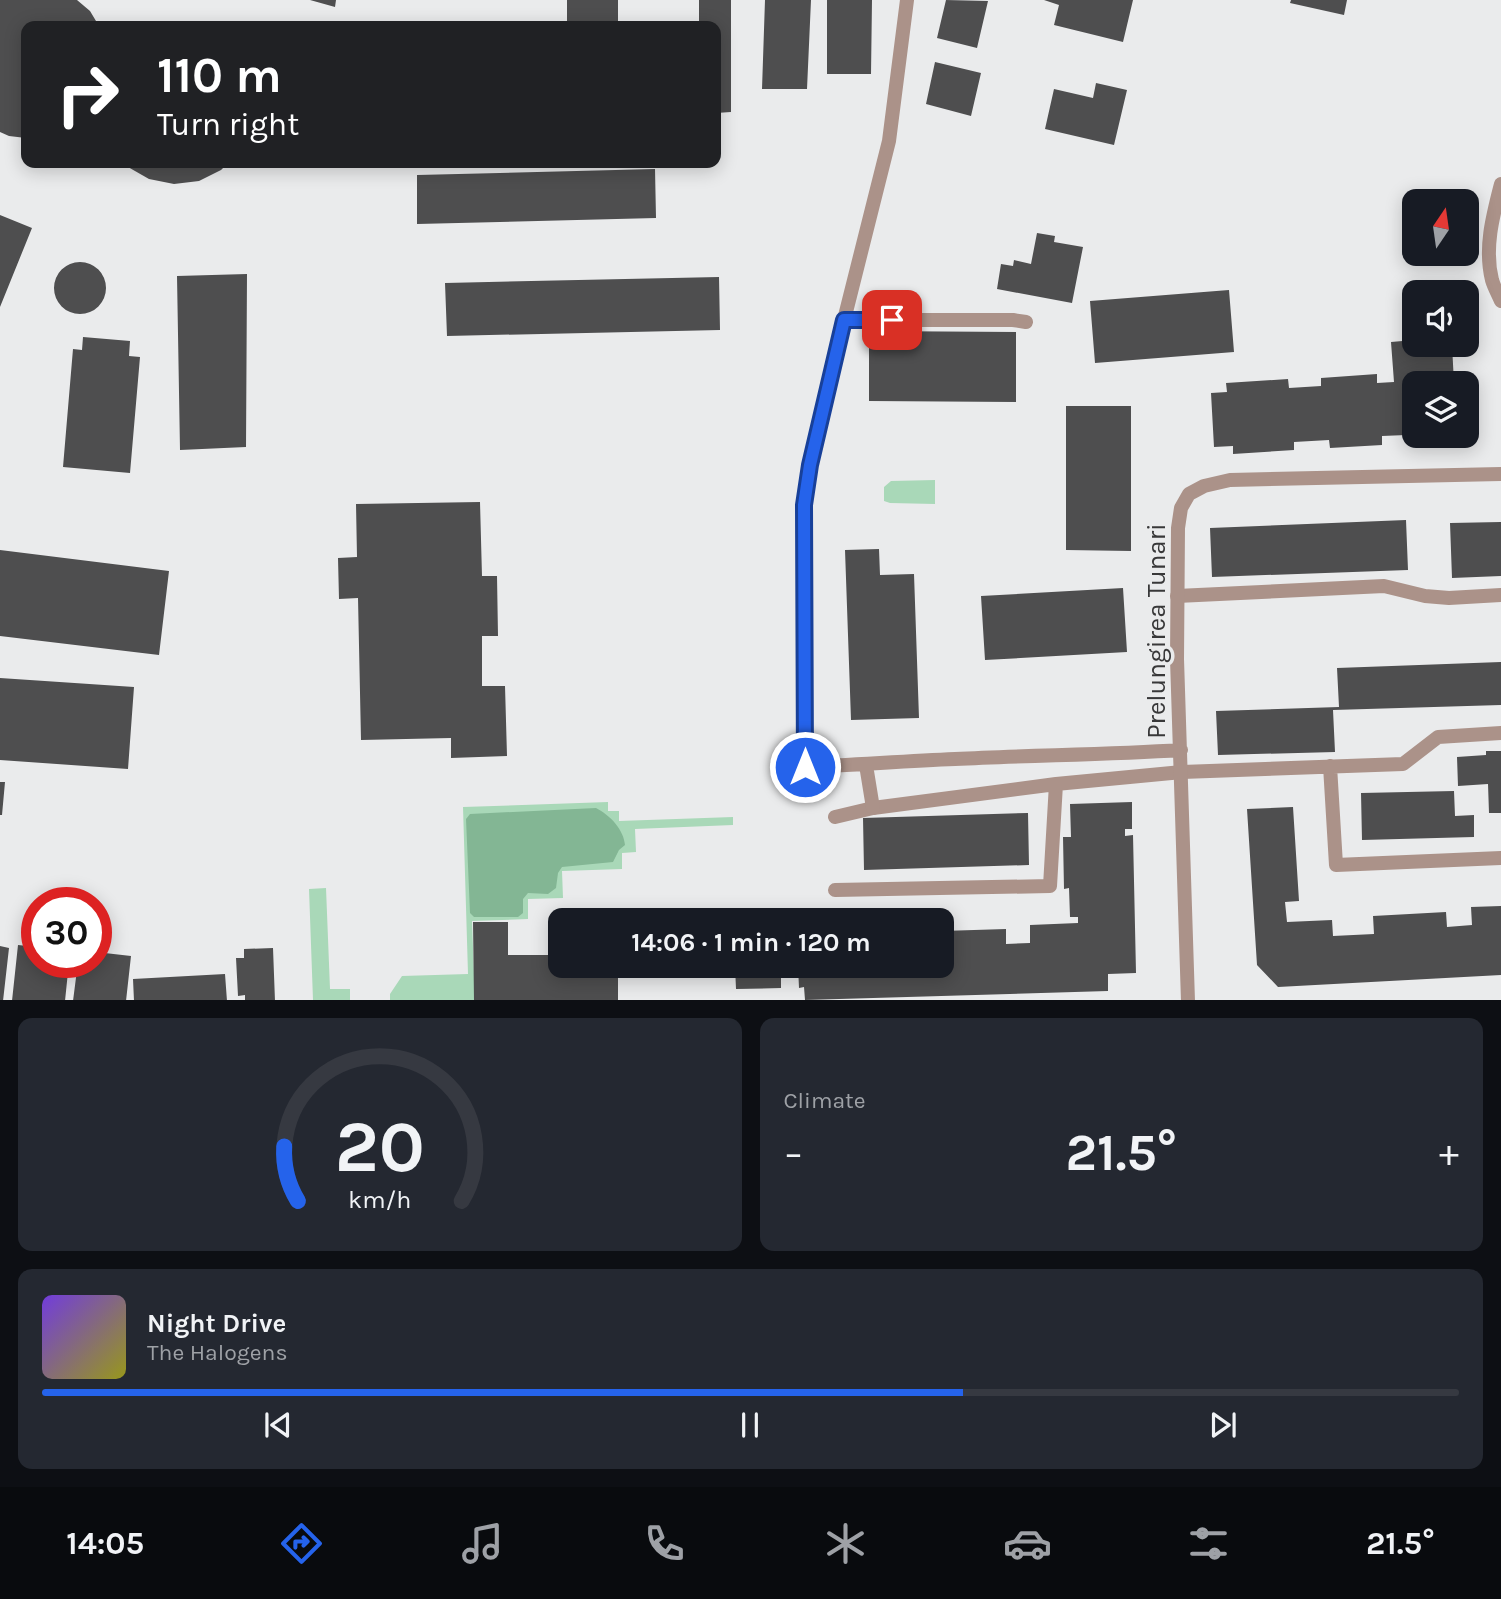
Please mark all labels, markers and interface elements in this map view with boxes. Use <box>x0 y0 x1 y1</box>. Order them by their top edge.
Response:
text: 110 m <box>157 47 282 104</box>
icon: right <box>42 49 133 140</box>
text: Turn right <box>157 106 299 143</box>
north arrow <box>1402 189 1479 266</box>
map controls <box>1402 189 1479 448</box>
button: sound <box>1402 280 1479 357</box>
pin <box>862 290 922 350</box>
icon: arrive <box>873 301 911 339</box>
button: layers <box>1402 371 1479 448</box>
street label: Prelungirea Tunari <box>1141 523 1172 739</box>
position arrow <box>768 730 842 804</box>
speed limit sign: 30 <box>21 887 112 978</box>
text: 14:06 · 1 min · 120 m <box>631 927 871 958</box>
text: Climate <box>784 1087 866 1114</box>
text: 20 <box>335 1104 425 1189</box>
text: 21.5° <box>1065 1122 1177 1183</box>
text: − <box>784 1131 803 1176</box>
text: + <box>1439 1131 1459 1176</box>
text: km/h <box>348 1184 411 1213</box>
text: Night Drive <box>147 1308 286 1339</box>
text: The Halogens <box>147 1339 287 1366</box>
icon: previous <box>259 1406 297 1444</box>
icon: pause <box>731 1406 769 1444</box>
icon: next <box>1204 1406 1242 1444</box>
icon: directions <box>277 1519 326 1568</box>
icon: music <box>458 1519 507 1568</box>
icon: phone <box>640 1519 689 1568</box>
icon: climate <box>821 1519 870 1568</box>
icon: car <box>1003 1519 1052 1568</box>
icon: filters <box>1184 1519 1233 1568</box>
text: 14:05 <box>66 1525 144 1562</box>
text: 21.5° <box>1366 1525 1435 1562</box>

